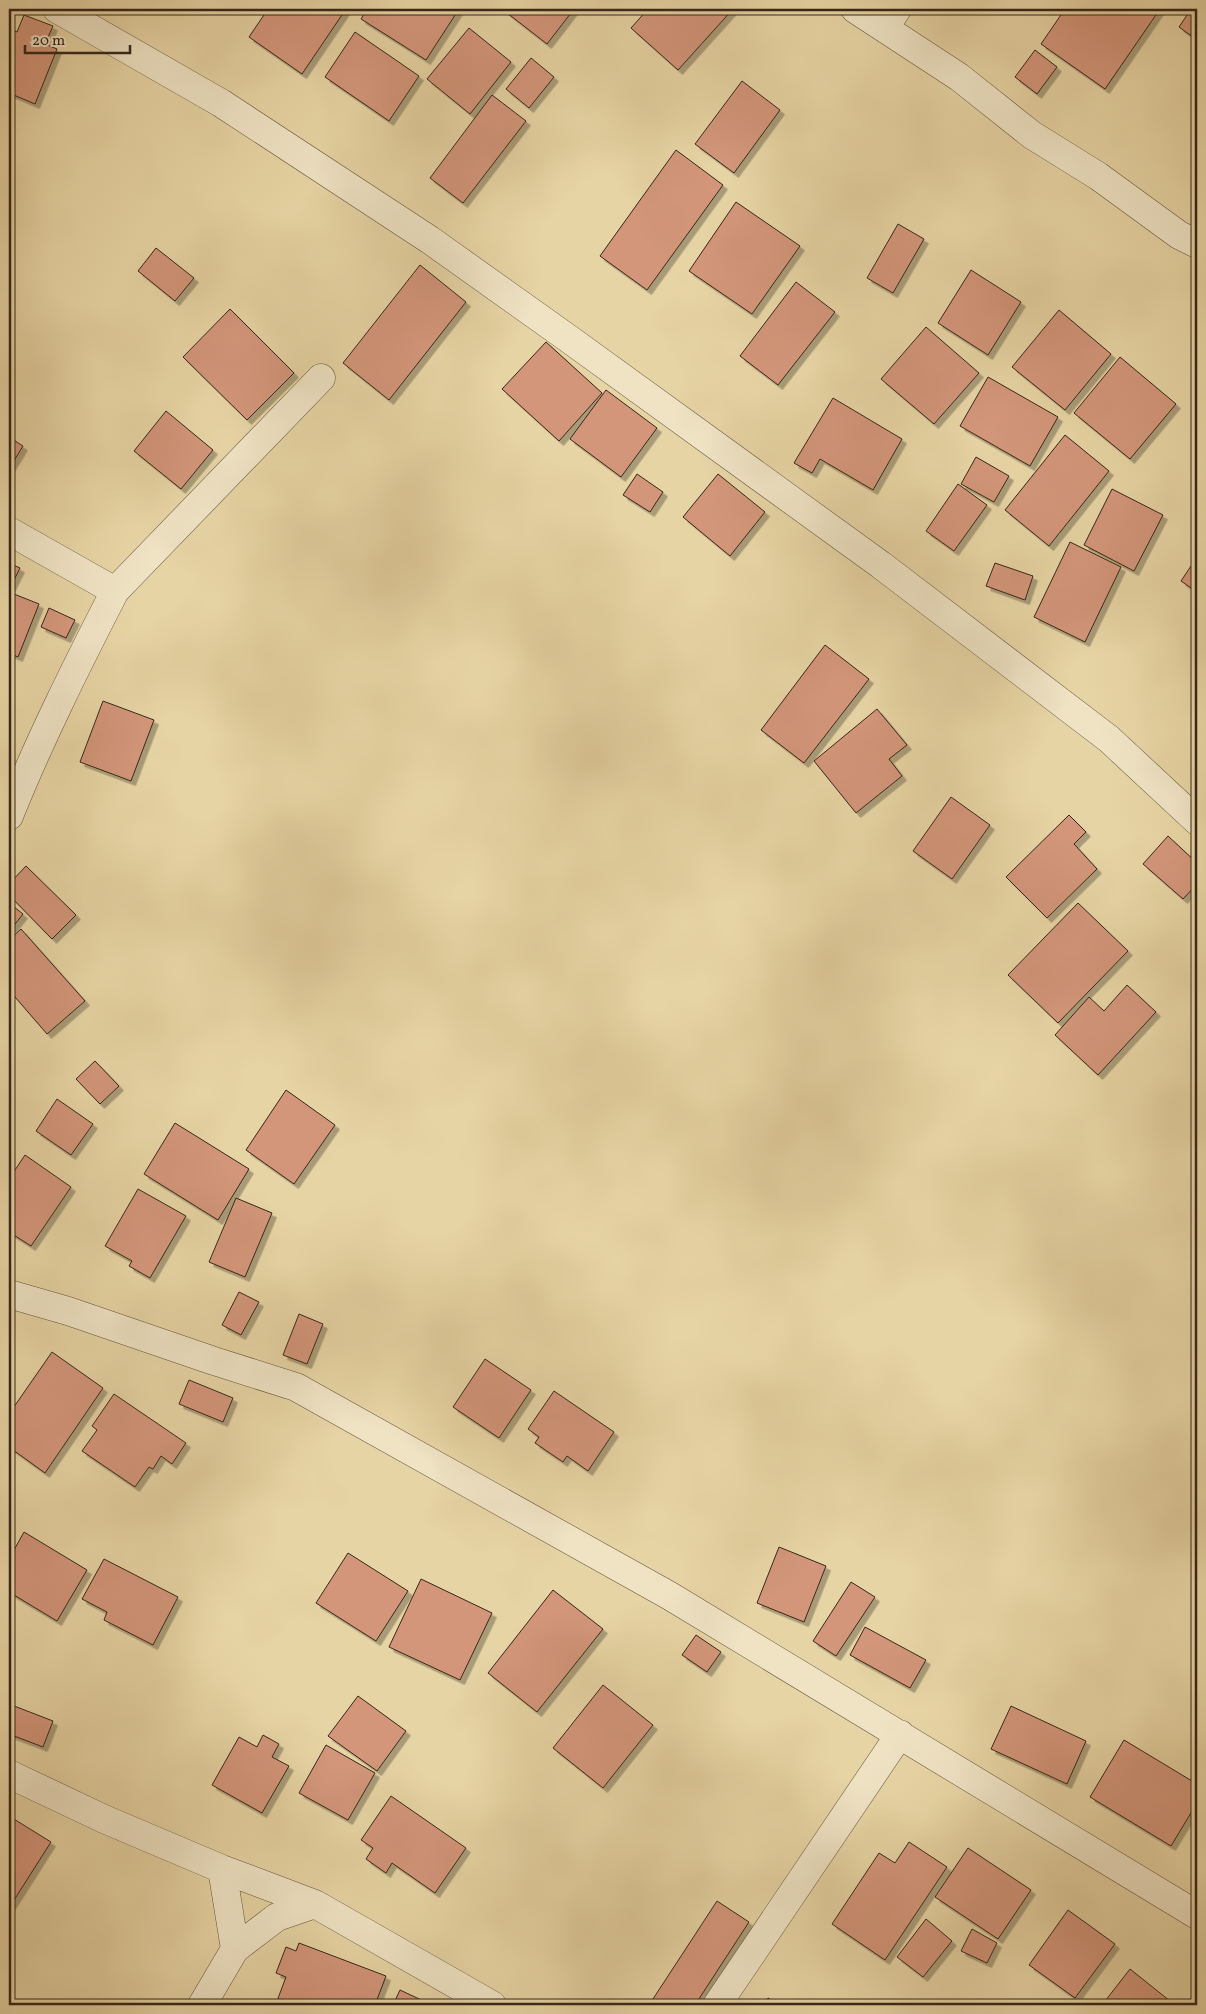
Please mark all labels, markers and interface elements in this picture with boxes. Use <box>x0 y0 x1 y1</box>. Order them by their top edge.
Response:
scale bar <box>25 22 130 54</box>
text: 20 m <box>32 31 65 52</box>

